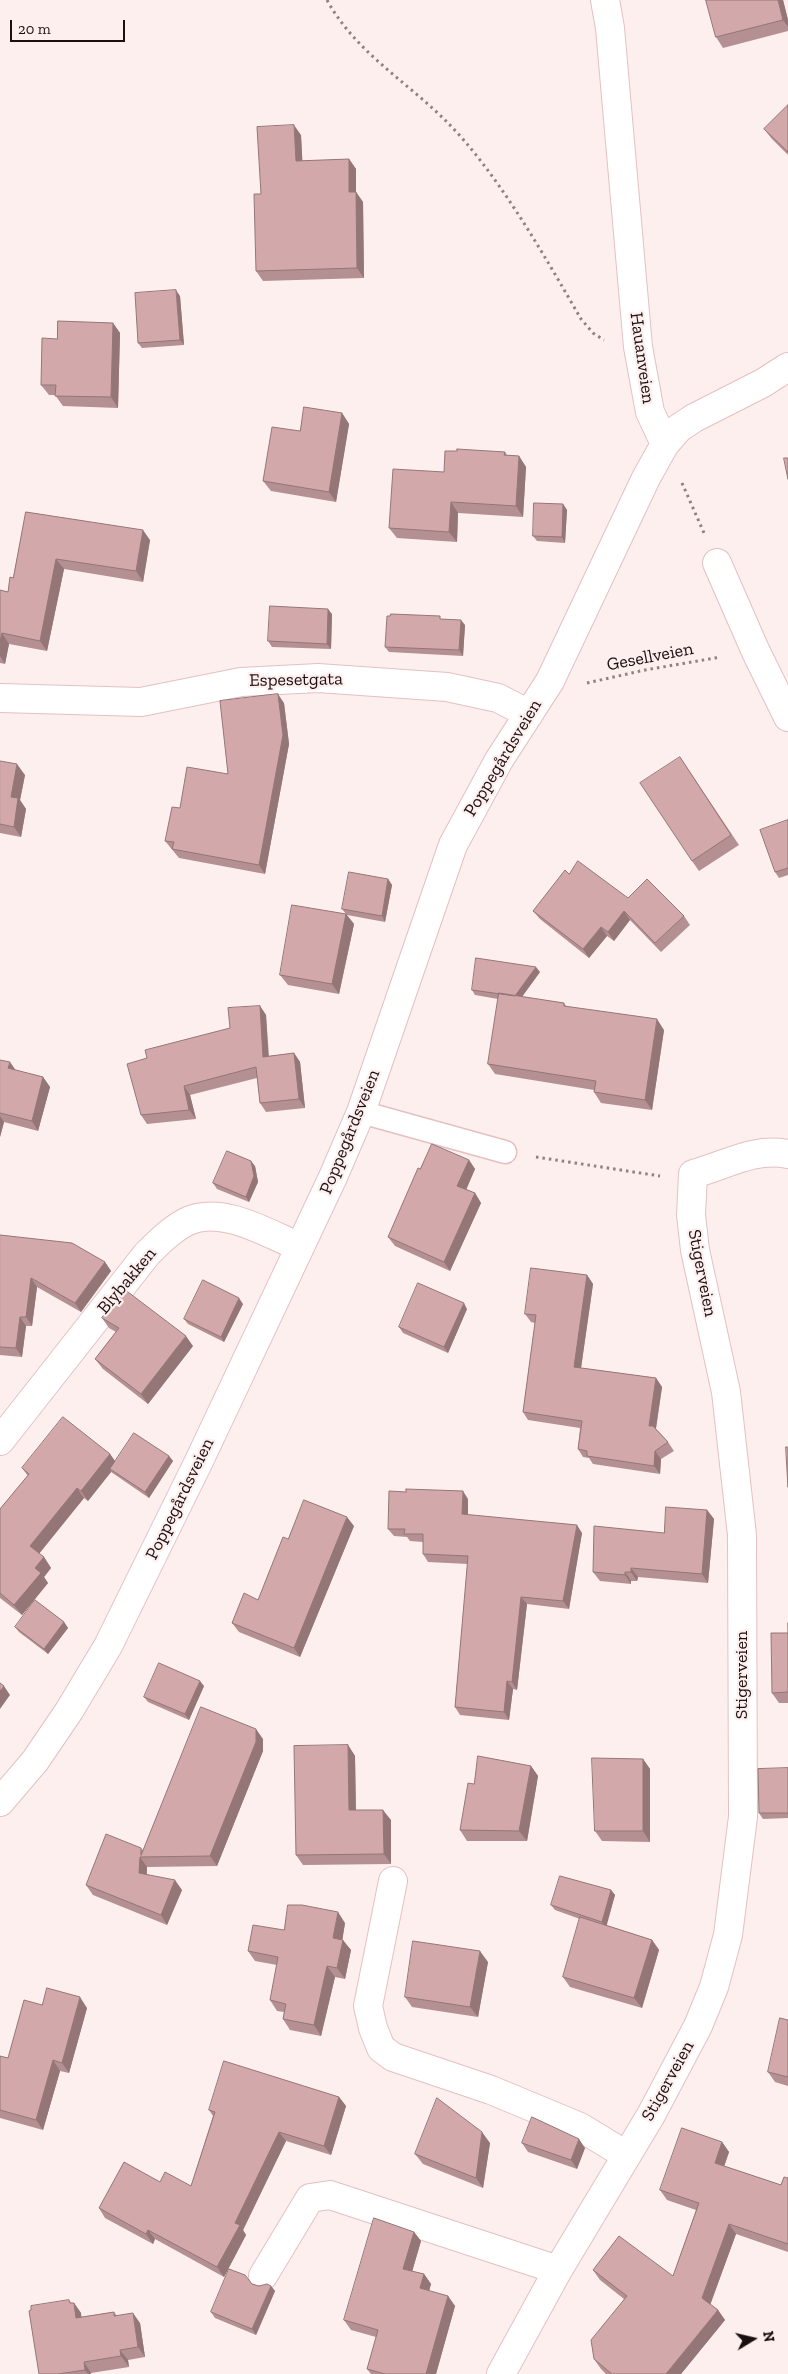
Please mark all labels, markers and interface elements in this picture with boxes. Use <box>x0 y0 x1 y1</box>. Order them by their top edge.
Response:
scale bar <box>12 10 128 42</box>
text: 20 m <box>18 20 51 38</box>
street label: Hauanveien <box>625 311 659 405</box>
street label: Gesellveien <box>605 638 695 676</box>
street label: Espesetgata <box>249 668 343 692</box>
street label: Poppegårdsveien <box>460 696 546 820</box>
street label: Poppegårdsveien <box>315 1067 385 1197</box>
street label: Stigerveien <box>683 1228 721 1318</box>
street label: Blybakken <box>93 1243 161 1319</box>
street label: Poppegårdsveien <box>141 1435 219 1563</box>
street label: Stigerveien <box>731 1631 753 1719</box>
street label: Stigerveien <box>637 2037 699 2125</box>
north arrow <box>728 2314 778 2364</box>
text: N <box>759 2330 778 2343</box>

